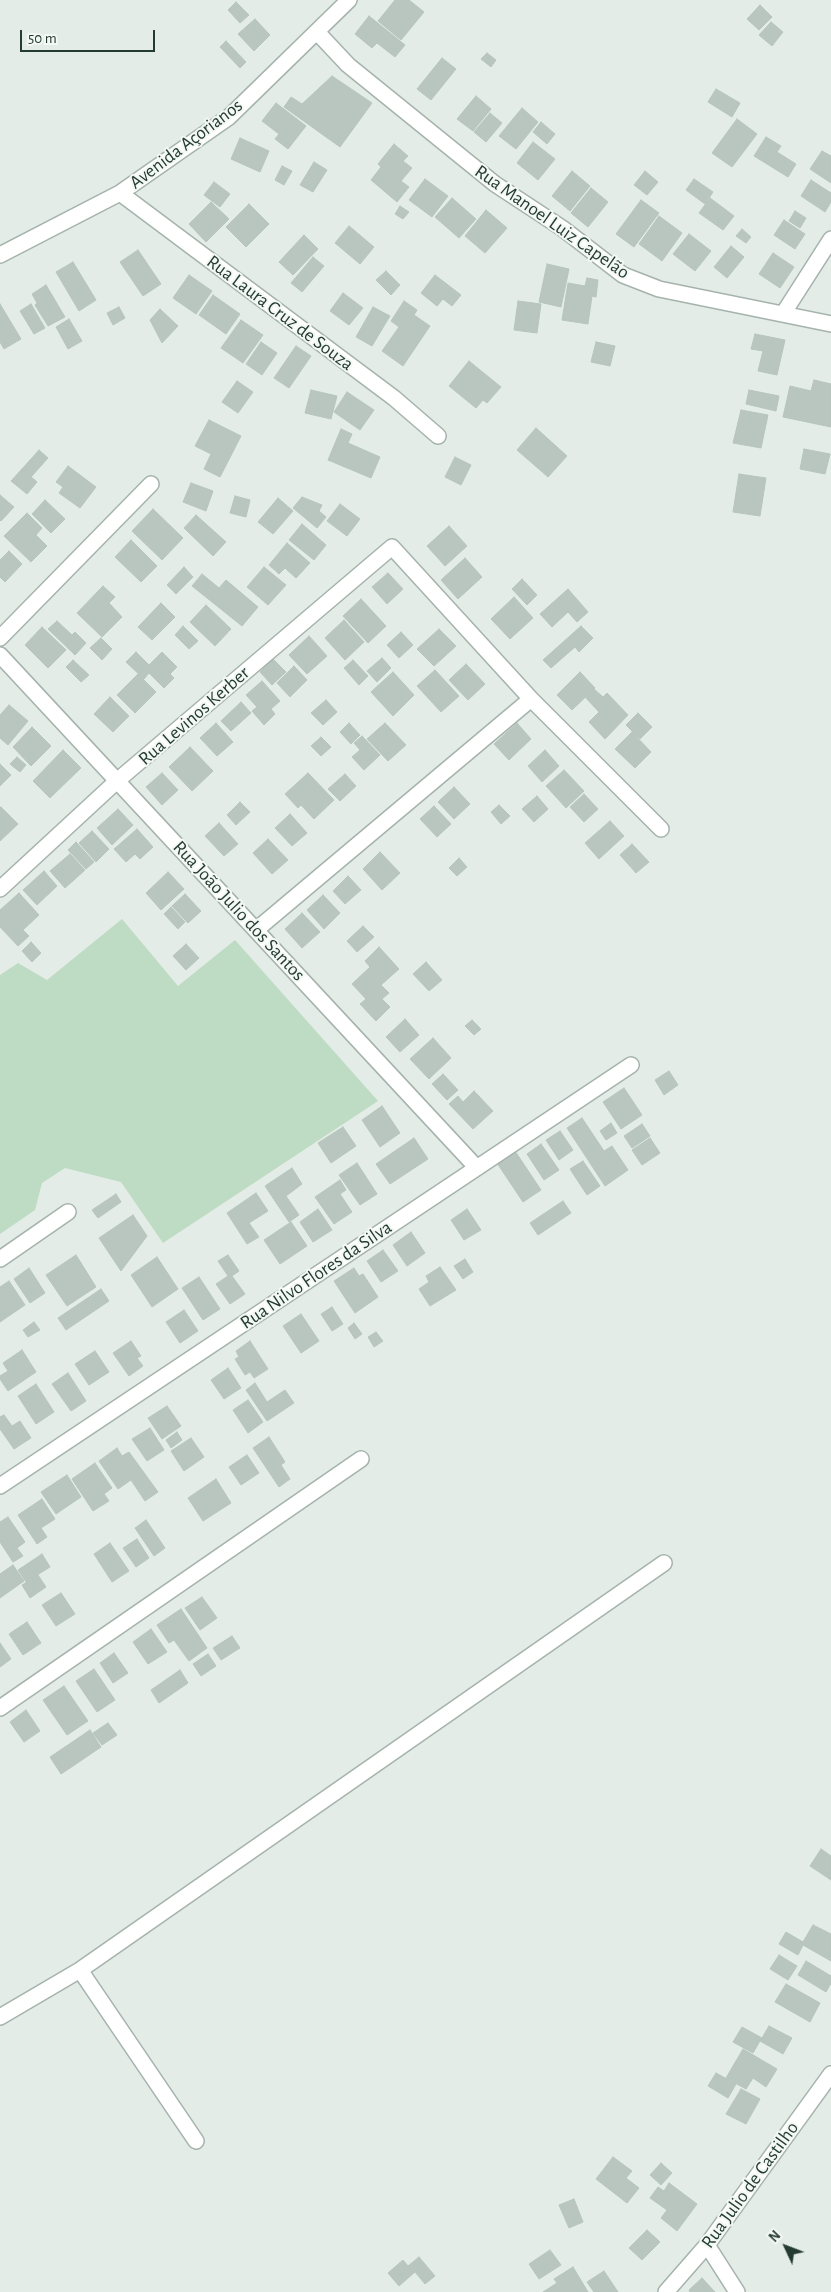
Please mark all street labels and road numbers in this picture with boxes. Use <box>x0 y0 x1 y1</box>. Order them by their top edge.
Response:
street label: Avenida Açorianos <box>125 94 247 194</box>
street label: Rua Manoel Luiz Capelão <box>470 160 634 284</box>
street label: Rua Laura Cruz de Souza <box>202 250 358 376</box>
street label: Rua Levinos Kerber <box>134 662 254 770</box>
street label: Rua João Julio dos Santos <box>168 836 310 986</box>
street label: Rua Nilvo Flores da Silva <box>236 1216 396 1334</box>
street label: Rua Julio de Castilho <box>696 2117 804 2253</box>

